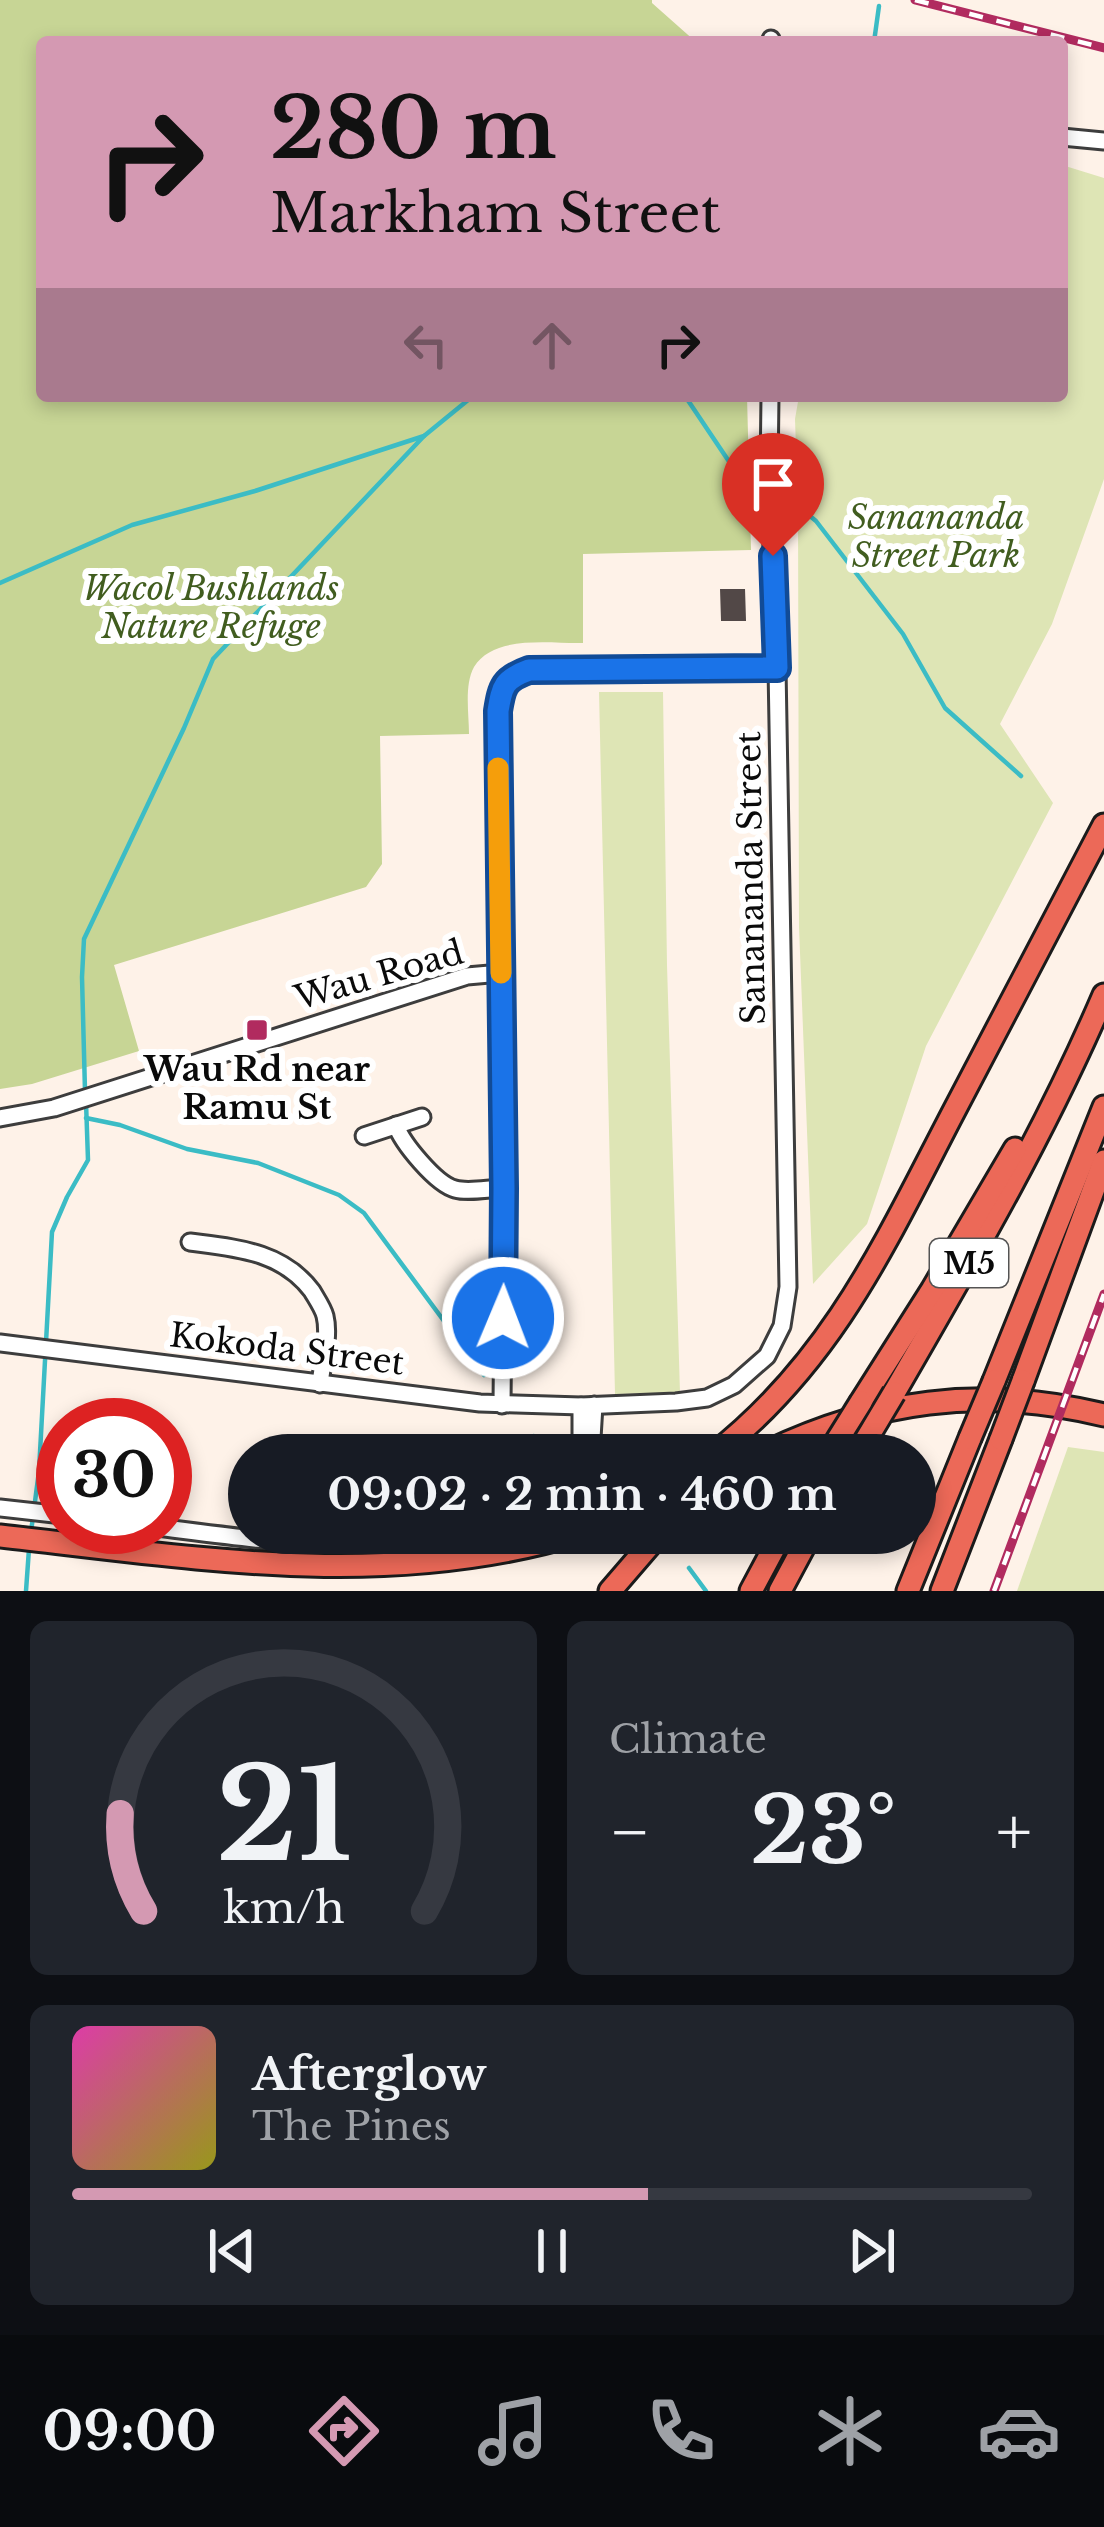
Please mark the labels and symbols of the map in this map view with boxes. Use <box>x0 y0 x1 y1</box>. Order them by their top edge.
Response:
pin <box>722 433 824 556</box>
park label: Sanananda Street Park <box>848 497 1024 576</box>
park label: Wacol Bushlands Nature Refuge <box>83 568 339 647</box>
street label: Sanananda Street <box>728 731 774 1025</box>
street label: Wau Road <box>289 931 468 1019</box>
marker: Wau Rd near Ramu St <box>244 1017 270 1043</box>
place label: Wau Rd near Ramu St <box>143 1049 370 1128</box>
road number: M5 <box>930 1239 1008 1287</box>
position arrow <box>440 1255 566 1381</box>
street label: Kokoda Street <box>167 1314 407 1384</box>
speed limit sign: 30 <box>36 1398 192 1554</box>

